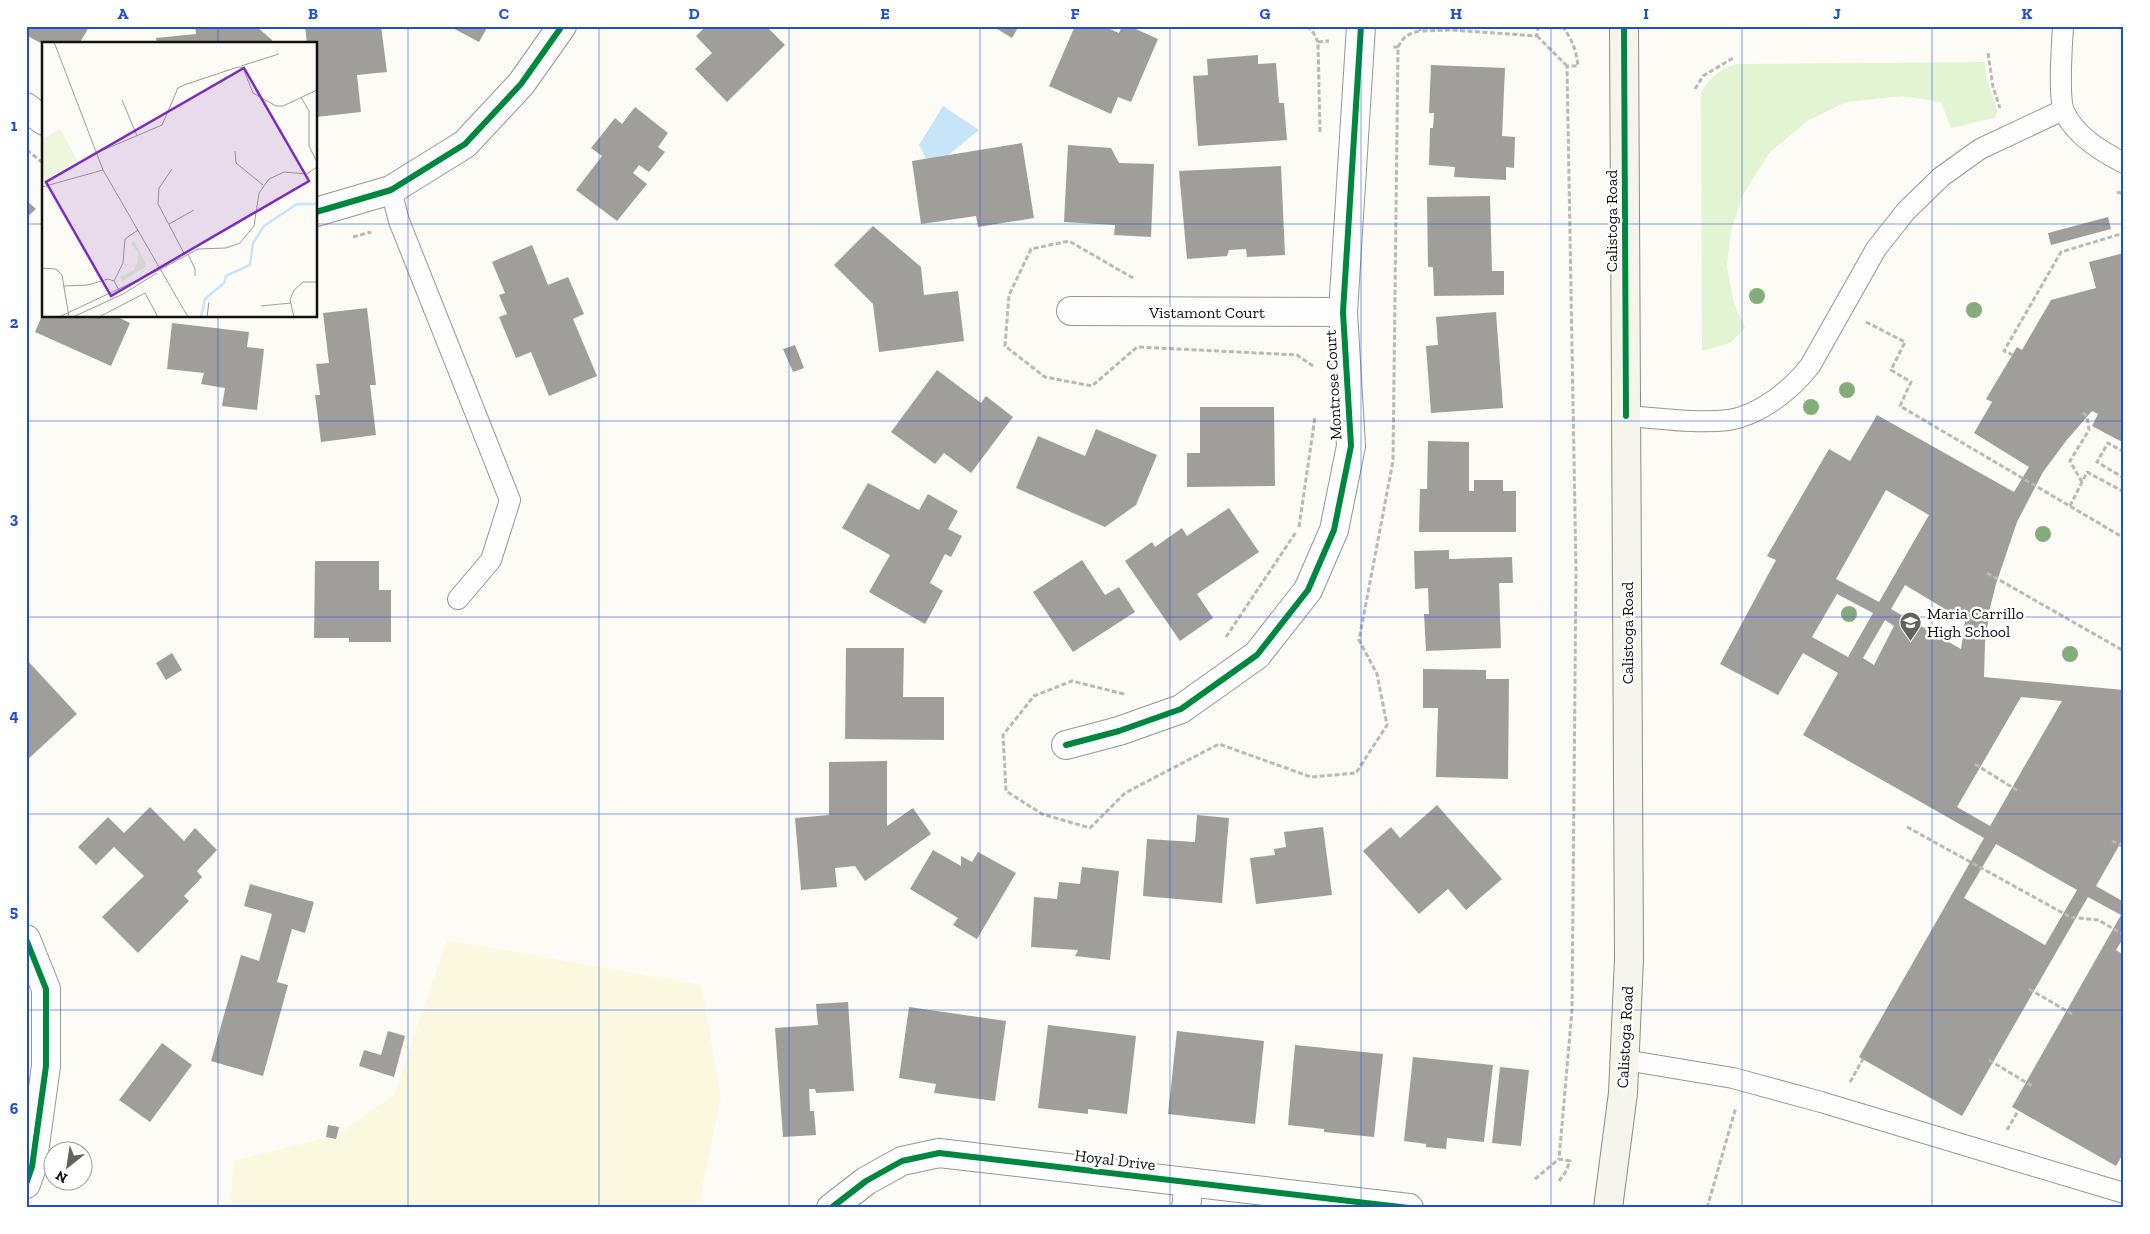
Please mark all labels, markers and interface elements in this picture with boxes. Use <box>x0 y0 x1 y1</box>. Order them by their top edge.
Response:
text: A <box>118 4 129 23</box>
text: B <box>308 4 318 23</box>
text: C <box>499 4 509 23</box>
text: D <box>688 4 700 23</box>
text: E <box>880 4 890 23</box>
text: F <box>1070 4 1080 23</box>
text: G <box>1260 4 1271 23</box>
text: H <box>1450 4 1462 23</box>
text: I <box>1643 4 1649 23</box>
text: J <box>1833 4 1841 23</box>
text: K <box>2022 4 2033 23</box>
inset map <box>42 42 318 318</box>
text: 1 <box>11 116 18 135</box>
street label: Calistoga Road <box>1602 170 1621 272</box>
street label: Vistamont Court <box>1148 303 1265 322</box>
text: 2 <box>10 313 19 332</box>
street label: Montrose Court <box>1321 329 1345 441</box>
text: 3 <box>10 509 19 528</box>
street label: Calistoga Road <box>1618 582 1637 684</box>
place label: Maria Carrillo High School <box>1927 604 2024 641</box>
school or university icon: Maria Carrillo High School <box>1899 610 1923 641</box>
text: 4 <box>9 706 19 725</box>
text: 5 <box>10 902 18 921</box>
street label: Calistoga Road <box>1613 985 1637 1089</box>
text: 6 <box>10 1099 19 1118</box>
north arrow <box>42 1142 92 1192</box>
street label: Hoyal Drive <box>1074 1146 1156 1174</box>
text: N <box>53 1167 71 1187</box>

